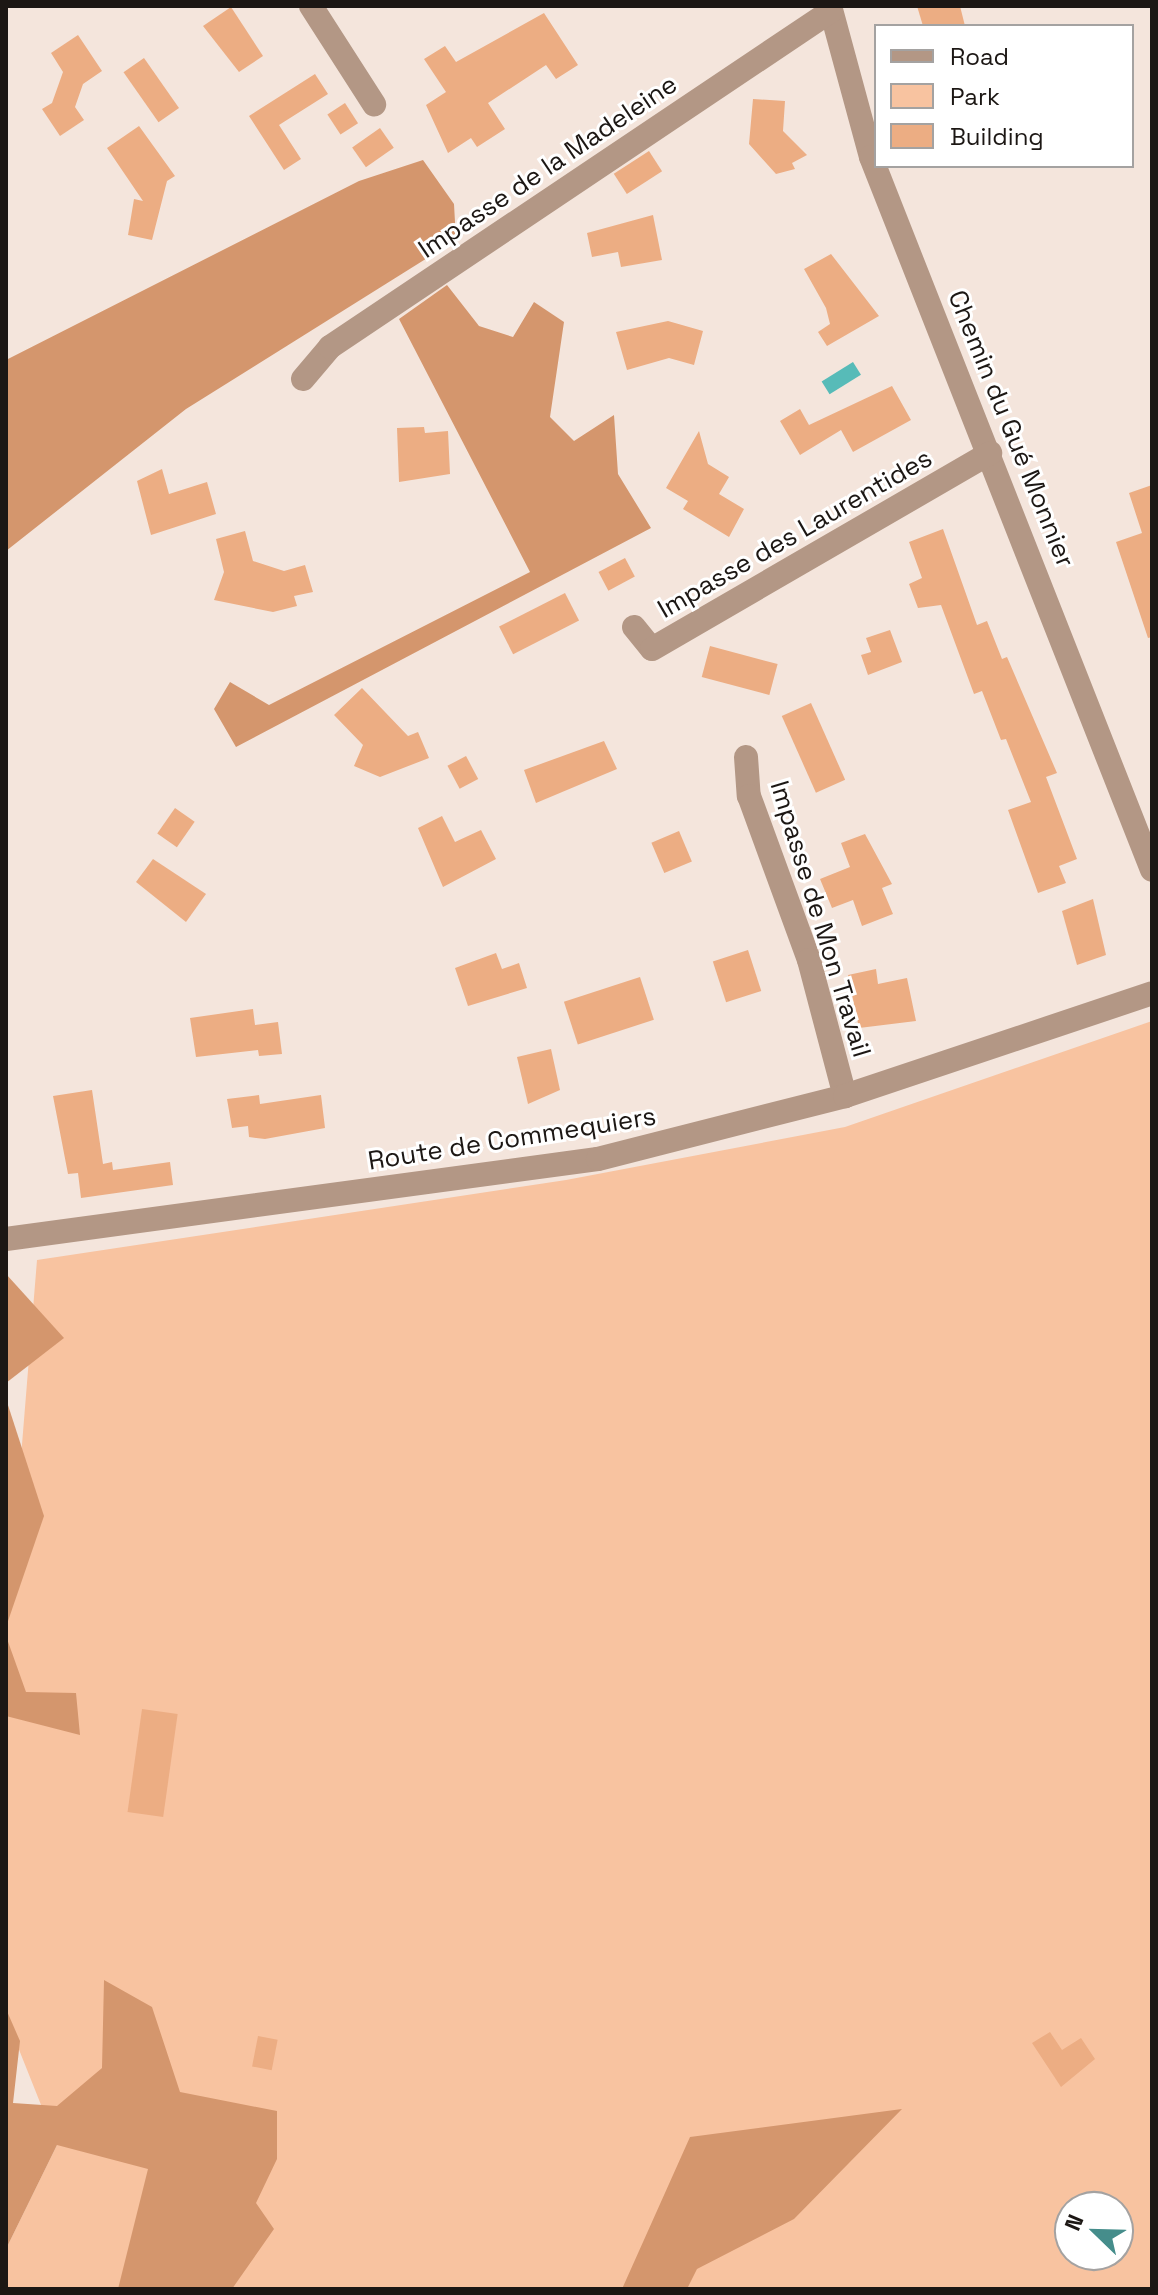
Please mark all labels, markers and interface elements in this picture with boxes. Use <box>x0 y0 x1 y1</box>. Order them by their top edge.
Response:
legend <box>874 24 1134 168</box>
text: Road <box>950 41 1009 72</box>
street label: Impasse de la Madeleine <box>413 69 683 265</box>
text: Park <box>950 81 1000 112</box>
text: Building <box>950 121 1044 152</box>
street label: Chemin du Gué Monnier <box>941 286 1081 572</box>
street label: Impasse des Laurentides <box>652 443 938 625</box>
street label: Impasse de Mon Travail <box>763 777 877 1061</box>
street label: Route de Commequiers <box>366 1101 658 1177</box>
north arrow <box>1054 2191 1134 2271</box>
text: N <box>1058 2210 1090 2235</box>

